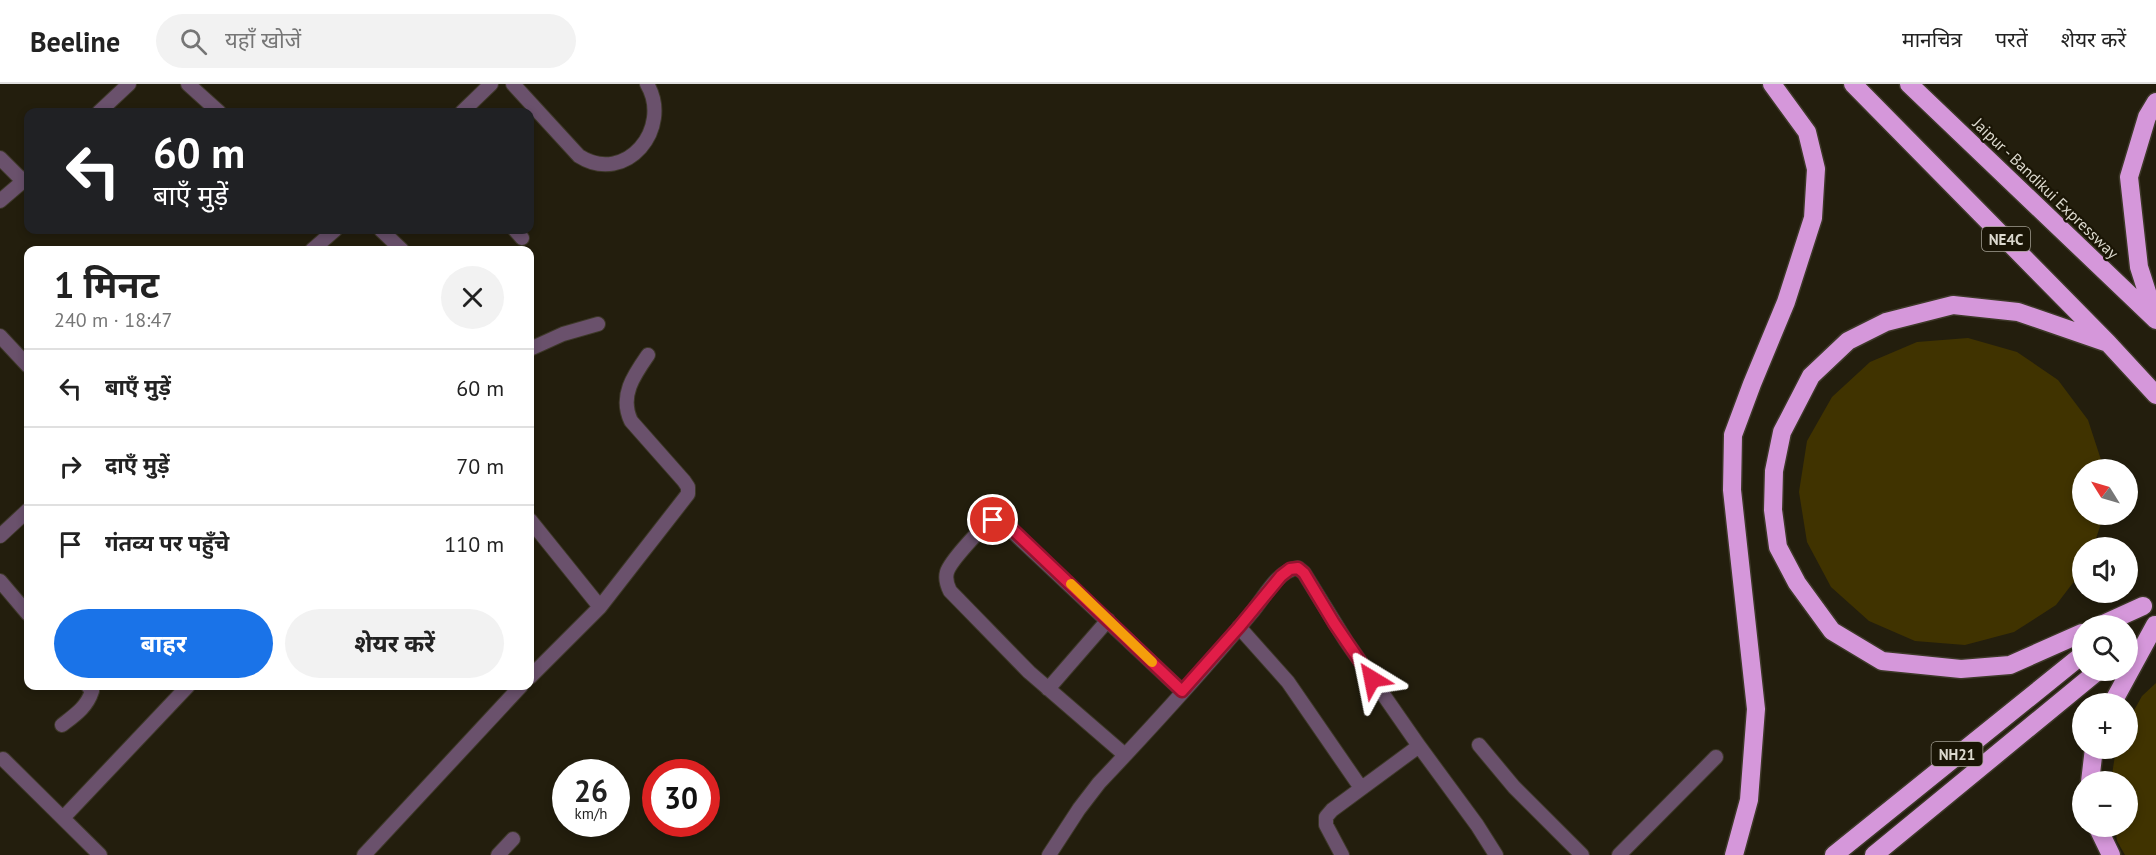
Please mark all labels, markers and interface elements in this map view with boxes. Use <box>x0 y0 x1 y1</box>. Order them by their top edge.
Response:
search box <box>156 14 576 68</box>
text: Beeline <box>30 23 120 60</box>
icon: search <box>177 25 210 58</box>
text: यहाँ खोजें <box>225 26 301 54</box>
text: मानचित्र <box>1902 26 1962 53</box>
text: परतें <box>1995 26 2028 53</box>
text: शेयर करें <box>2061 26 2126 53</box>
street label: Jaipur - Bandikui Expressway <box>1968 112 2123 263</box>
text: 60 m <box>153 125 245 180</box>
icon: left <box>54 132 132 210</box>
text: बाएँ मुड़ें <box>153 178 228 212</box>
road number: NE4C <box>1982 227 2030 251</box>
text: 1 मिनट <box>54 261 159 308</box>
button: close <box>441 266 504 329</box>
text: 240 m · 18:47 <box>54 307 172 333</box>
icon: left <box>54 372 87 405</box>
text: बाएँ मुड़ें <box>105 373 171 401</box>
text: 60 m <box>456 374 504 402</box>
icon: right <box>54 450 87 483</box>
text: दाएँ मुड़ें <box>105 451 170 479</box>
text: 70 m <box>456 452 504 480</box>
north arrow <box>2072 459 2138 525</box>
map controls <box>2072 459 2138 837</box>
pin <box>967 494 1018 545</box>
icon: arrive <box>976 503 1009 536</box>
icon: arrive <box>54 528 87 561</box>
text: गंतव्य पर पहुँचे <box>105 529 229 557</box>
text: 110 m <box>444 530 504 558</box>
button: sound <box>2072 537 2138 603</box>
button: बाहर <box>54 609 273 678</box>
button: शेयर करें <box>285 609 504 678</box>
button: search <box>2072 615 2138 681</box>
position arrow <box>1340 647 1404 711</box>
button: + <box>2072 693 2138 759</box>
road number: NH21 <box>1932 742 1982 766</box>
speed limit sign: 30 <box>642 759 720 837</box>
text: 26 <box>574 771 608 810</box>
button: − <box>2072 771 2138 837</box>
text: km/h <box>575 804 607 823</box>

